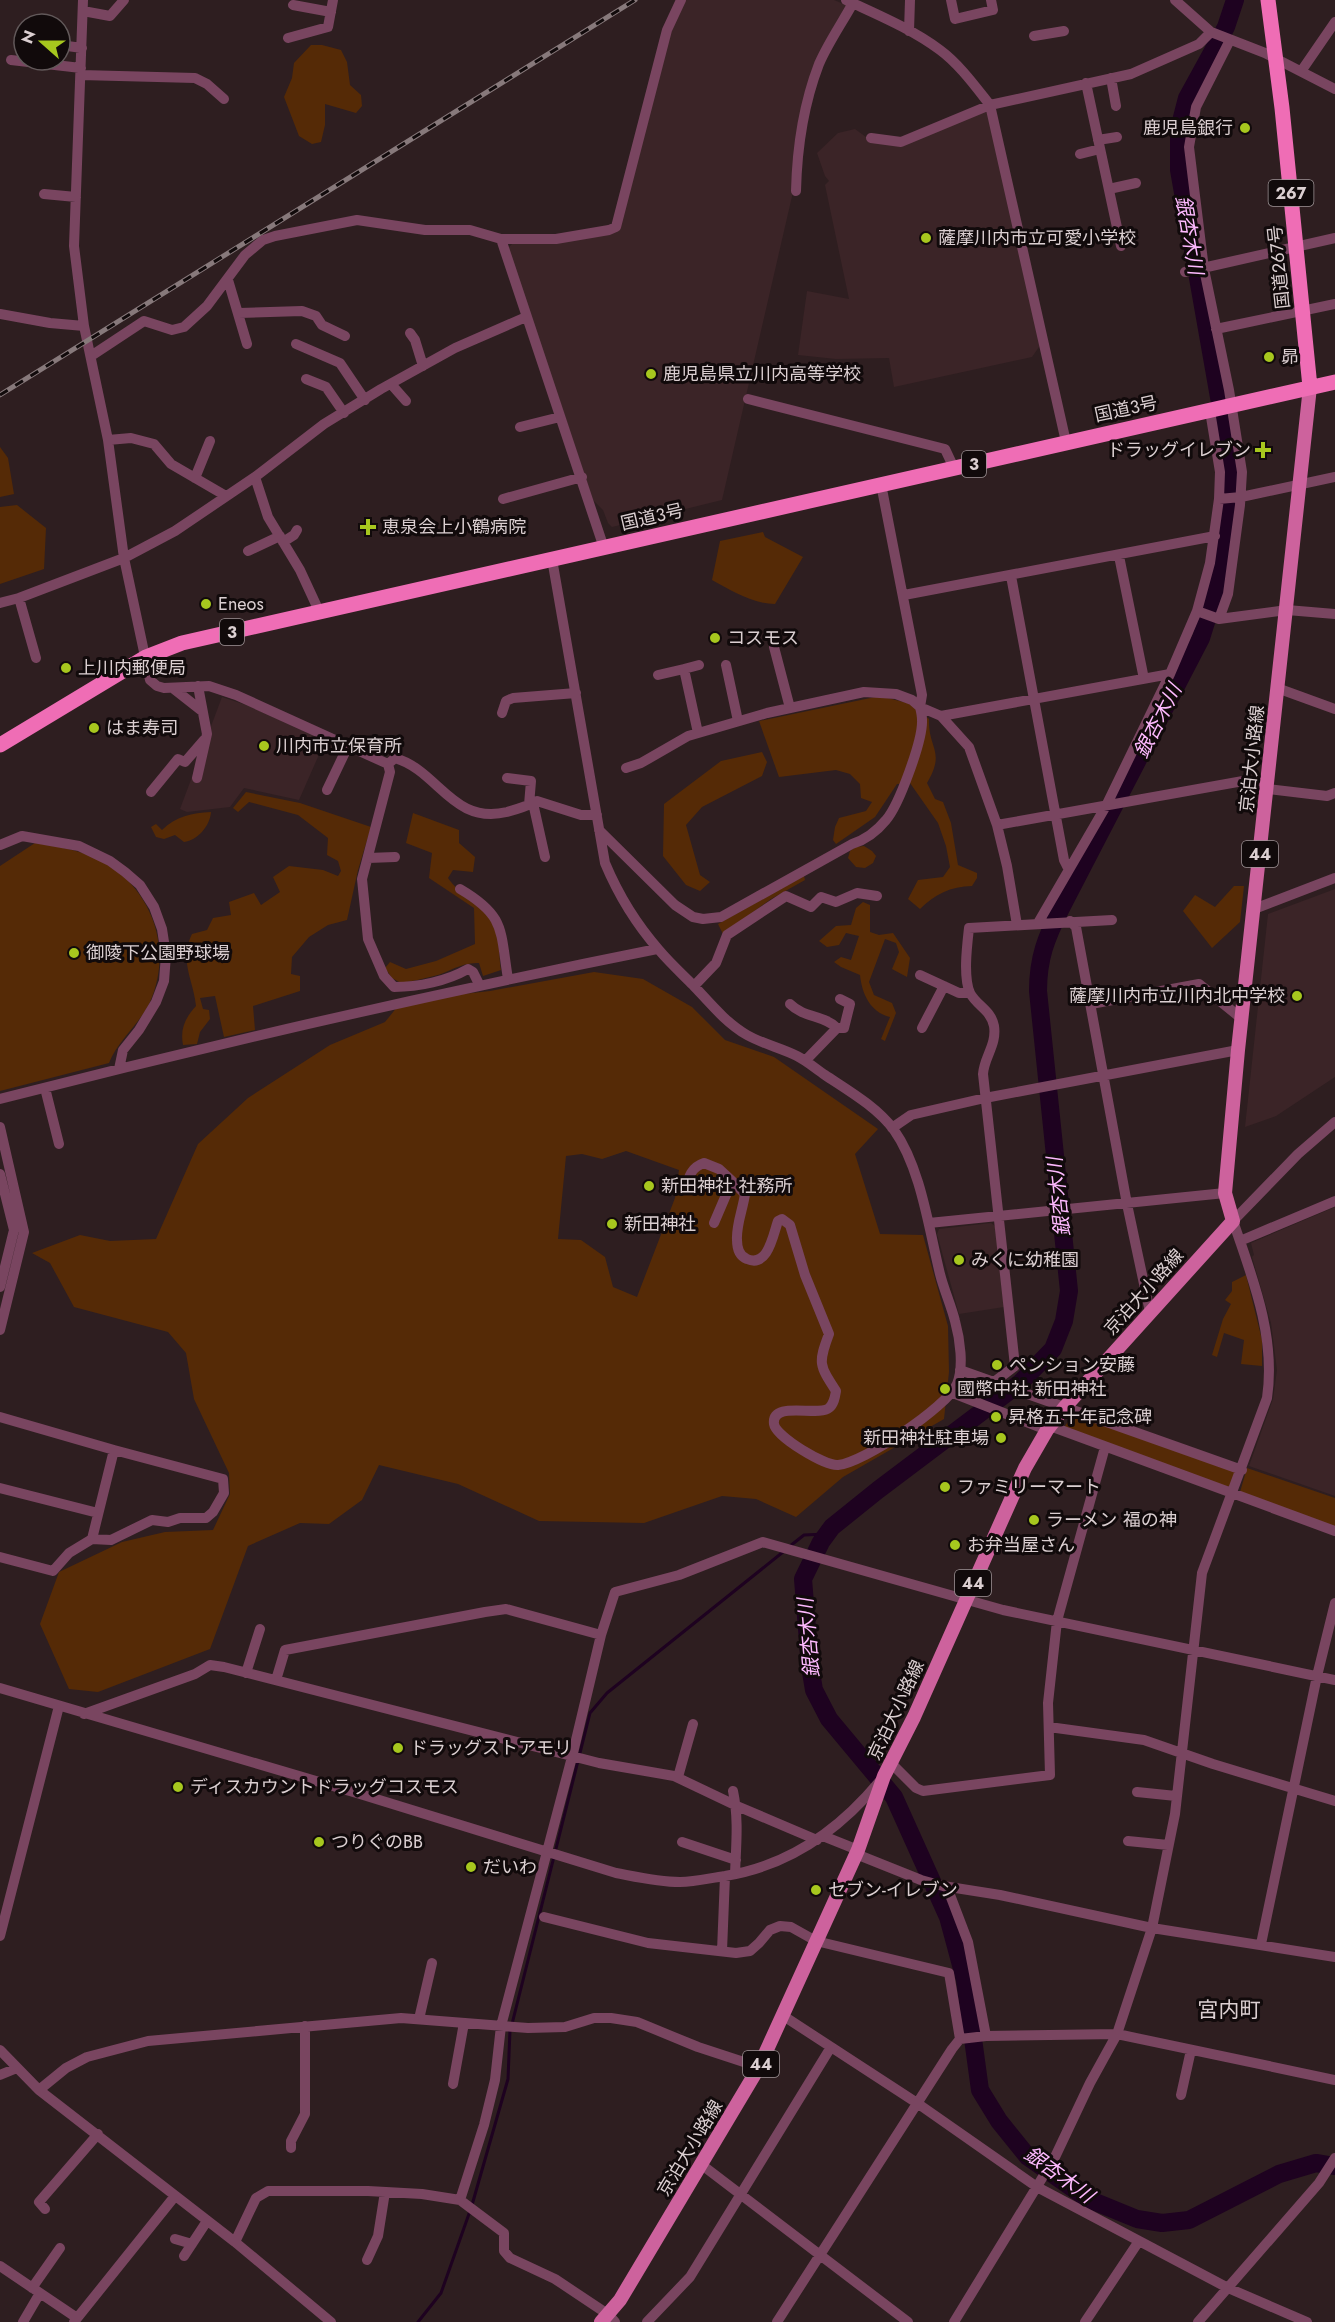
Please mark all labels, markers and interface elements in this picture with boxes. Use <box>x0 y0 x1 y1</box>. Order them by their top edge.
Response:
north arrow <box>12 12 72 72</box>
text: N <box>15 27 41 47</box>
place label: 鹿児島銀行 <box>1143 115 1233 141</box>
marker: 鹿児島銀行 <box>1238 121 1252 135</box>
road number: 267 <box>1268 180 1314 206</box>
water label: 銀杏木川 <box>1168 193 1211 279</box>
street label: 国道267号 <box>1262 224 1296 310</box>
place label: 薩摩川内市立可愛小学校 <box>938 225 1136 251</box>
marker: 薩摩川内市立可愛小学校 <box>919 231 933 245</box>
place label: 昴 <box>1281 344 1299 370</box>
marker: 昴 <box>1262 350 1276 364</box>
place label: 鹿児島県立川内高等学校 <box>663 361 861 387</box>
marker: 鹿児島県立川内高等学校 <box>644 367 658 381</box>
street label: 国道3号 <box>1092 390 1160 428</box>
place label: ドラッグイレブン <box>1107 437 1251 463</box>
marker: ドラッグイレブン <box>1256 443 1270 457</box>
road number: 3 <box>962 451 986 477</box>
street label: 国道3号 <box>618 497 686 537</box>
place label: 恵泉会上小鶴病院 <box>382 514 526 540</box>
marker: 恵泉会上小鶴病院 <box>359 518 377 536</box>
place label: Eneos <box>218 591 264 617</box>
marker: Eneos <box>199 597 213 611</box>
road number: 3 <box>220 619 244 645</box>
place label: コスモス <box>727 625 799 651</box>
marker: コスモス <box>708 631 722 645</box>
place label: 上川内郵便局 <box>78 655 186 681</box>
marker: 上川内郵便局 <box>59 661 73 675</box>
water label: 銀杏木川 <box>1127 677 1190 763</box>
street label: 京泊大小路線 <box>1233 704 1271 814</box>
place label: はま寿司 <box>106 715 178 741</box>
marker: はま寿司 <box>87 721 101 735</box>
place label: 川内市立保育所 <box>276 733 402 759</box>
marker: 川内市立保育所 <box>257 739 271 753</box>
road number: 44 <box>1242 841 1278 867</box>
place label: 御陵下公園野球場 <box>86 940 230 966</box>
marker: 御陵下公園野球場 <box>67 946 81 960</box>
place label: 薩摩川内市立川内北中学校 <box>1069 983 1285 1009</box>
marker: 薩摩川内市立川内北中学校 <box>1290 989 1304 1003</box>
water label: 銀杏木川 <box>1040 1154 1078 1238</box>
place label: 新田神社 社務所 <box>661 1173 792 1199</box>
marker: 新田神社 社務所 <box>642 1179 656 1193</box>
place label: 新田神社 <box>624 1211 696 1237</box>
marker: 新田神社 <box>605 1217 619 1231</box>
street label: 京泊大小路線 <box>1098 1243 1190 1341</box>
place label: みくに幼稚園 <box>971 1247 1079 1273</box>
marker: みくに幼稚園 <box>952 1253 966 1267</box>
place label: ペンション安藤 <box>1009 1352 1135 1378</box>
marker: ペンション安藤 <box>990 1358 1004 1372</box>
place label: 國幣中社 新田神社 <box>957 1376 1106 1402</box>
marker: 國幣中社 新田神社 <box>938 1382 952 1396</box>
place label: 昇格五十年記念碑 <box>1008 1404 1152 1430</box>
marker: 昇格五十年記念碑 <box>989 1410 1003 1424</box>
place label: 新田神社駐車場 <box>863 1425 989 1451</box>
marker: 新田神社駐車場 <box>994 1431 1008 1445</box>
place label: ファミリーマート <box>957 1474 1101 1500</box>
marker: ファミリーマート <box>938 1480 952 1494</box>
place label: ラーメン 福の神 <box>1046 1507 1177 1533</box>
marker: ラーメン 福の神 <box>1027 1513 1041 1527</box>
place label: お弁当屋さん <box>967 1532 1075 1558</box>
marker: お弁当屋さん <box>948 1538 962 1552</box>
road number: 44 <box>955 1570 991 1596</box>
water label: 銀杏木川 <box>791 1595 827 1679</box>
street label: 京泊大小路線 <box>861 1656 931 1764</box>
place label: ドラッグストアモリ <box>410 1735 572 1761</box>
marker: ドラッグストアモリ <box>391 1741 405 1755</box>
place label: ディスカウントドラッグコスモス <box>190 1774 459 1800</box>
marker: ディスカウントドラッグコスモス <box>171 1780 185 1794</box>
place label: つりぐのBB <box>331 1829 423 1855</box>
marker: つりぐのBB <box>312 1835 326 1849</box>
place label: だいわ <box>483 1854 537 1880</box>
marker: だいわ <box>464 1860 478 1874</box>
place label: セブン-イレブン <box>828 1877 958 1903</box>
marker: セブン-イレブン <box>809 1883 823 1897</box>
district label: 宮内町 <box>1198 1995 1261 2025</box>
road number: 44 <box>743 2051 779 2077</box>
street label: 京泊大小路線 <box>651 2095 729 2201</box>
water label: 銀杏木川 <box>1018 2140 1102 2211</box>

